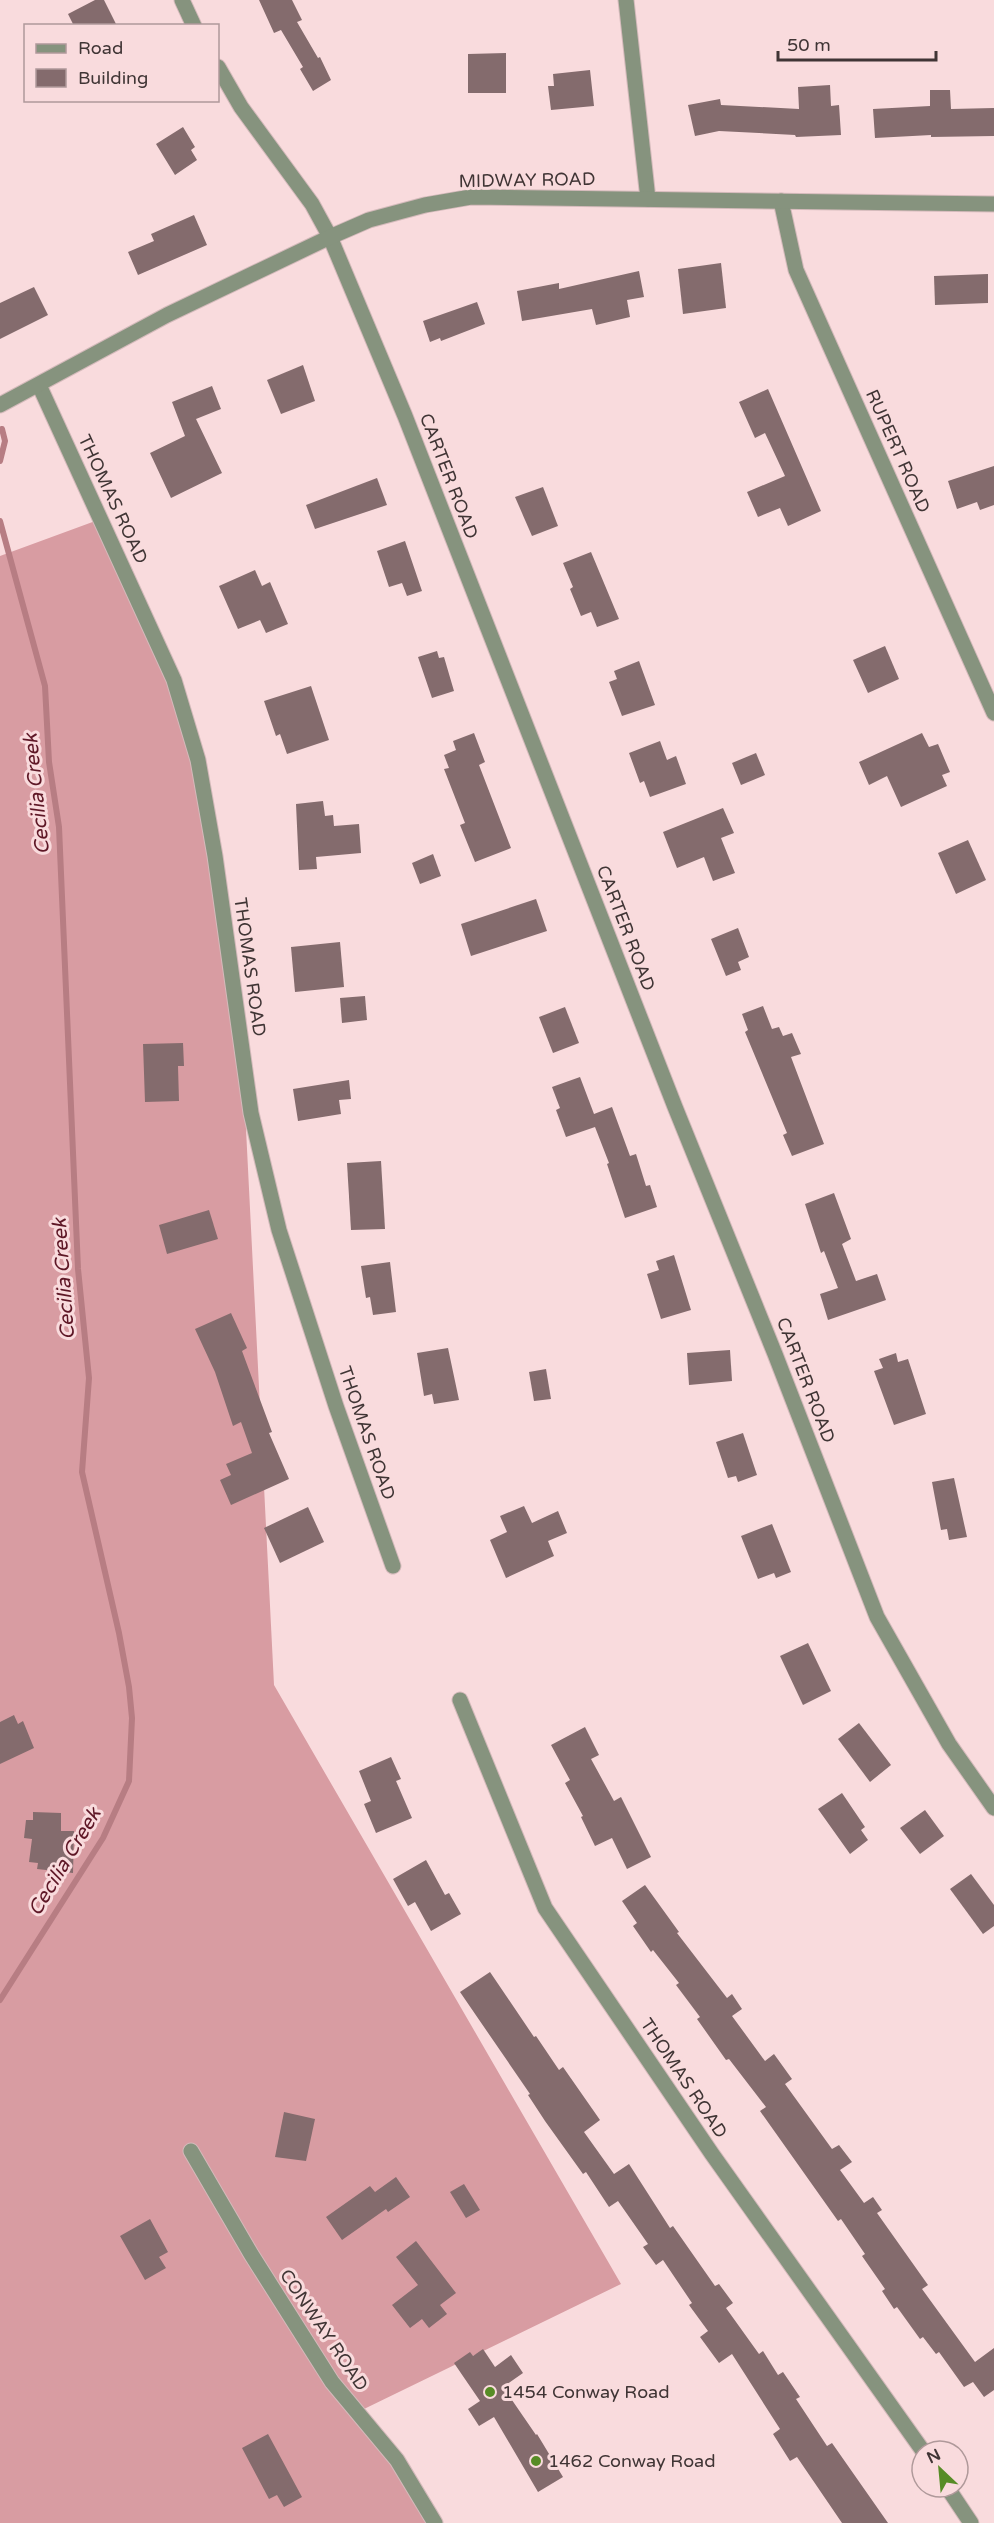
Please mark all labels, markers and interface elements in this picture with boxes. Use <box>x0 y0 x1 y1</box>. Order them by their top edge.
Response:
legend <box>24 24 219 102</box>
scale bar <box>778 24 936 62</box>
text: 50 m <box>787 34 831 56</box>
text: Road <box>78 37 123 59</box>
text: Building <box>78 67 148 89</box>
street label: MIDWAY ROAD <box>458 168 596 192</box>
street label: RUPERT ROAD <box>861 386 935 516</box>
street label: CARTER ROAD <box>415 410 483 542</box>
street label: THOMAS ROAD <box>73 431 153 567</box>
water label: Cecilia Creek <box>18 730 55 856</box>
street label: CARTER ROAD <box>592 862 660 994</box>
street label: THOMAS ROAD <box>229 896 271 1038</box>
water label: Cecilia Creek <box>48 1215 80 1340</box>
street label: CARTER ROAD <box>772 1314 840 1446</box>
street label: THOMAS ROAD <box>334 1363 400 1503</box>
water label: Cecilia Creek <box>23 1802 108 1920</box>
street label: THOMAS ROAD <box>636 2014 732 2142</box>
street label: CONWAY ROAD <box>275 2265 373 2395</box>
place label: 1454 Conway Road <box>502 2381 670 2403</box>
marker: 1454 Conway Road <box>483 2385 497 2399</box>
north arrow <box>910 2439 970 2499</box>
text: N <box>924 2445 944 2468</box>
place label: 1462 Conway Road <box>548 2450 716 2472</box>
marker: 1462 Conway Road <box>529 2454 543 2468</box>

